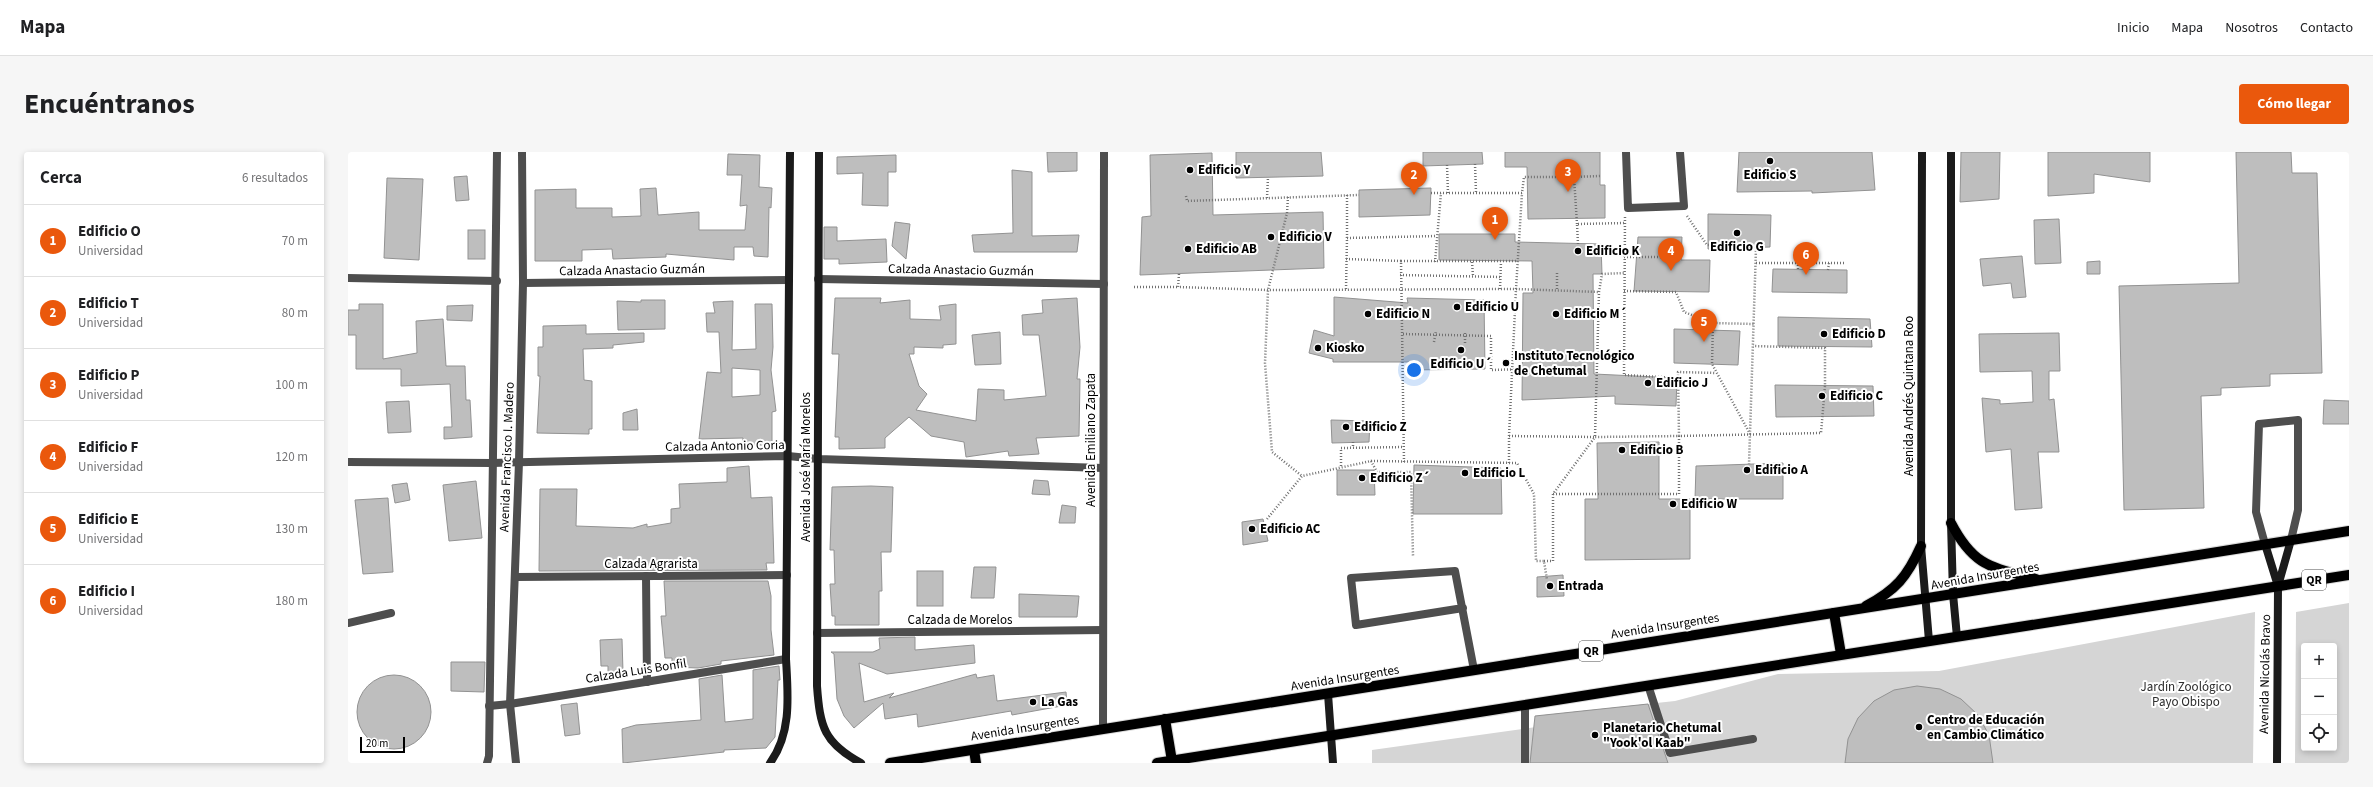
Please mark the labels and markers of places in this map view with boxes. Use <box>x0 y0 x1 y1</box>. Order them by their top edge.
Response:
marker: Edificio S <box>1765 156 1775 166</box>
pin: 3 <box>1555 159 1581 192</box>
place label: Edificio Y <box>1198 161 1251 179</box>
pin: 2 <box>1401 162 1427 195</box>
marker: Edificio Y <box>1185 165 1195 175</box>
place label: Edificio S <box>1744 166 1796 184</box>
pin: 1 <box>1482 207 1508 240</box>
place label: Edificio V <box>1279 228 1333 246</box>
marker: Edificio G <box>1732 228 1742 238</box>
marker: Edificio V <box>1266 232 1276 242</box>
pin: 4 <box>1658 238 1684 271</box>
place label: Edificio G <box>1710 238 1764 256</box>
place label: Edificio AB <box>1196 240 1257 258</box>
place label: Edificio K <box>1586 242 1641 260</box>
pin: 6 <box>1793 242 1819 275</box>
marker: Edificio AB <box>1183 244 1193 254</box>
marker: Edificio K <box>1573 246 1583 256</box>
place label: Edificio U <box>1465 298 1519 316</box>
marker: Edificio U <box>1452 302 1462 312</box>
place label: Edificio N <box>1376 305 1430 323</box>
place label: Edificio M´ <box>1564 305 1627 323</box>
marker: Edificio N <box>1363 309 1373 319</box>
marker: Edificio M´ <box>1551 309 1561 319</box>
pin: 5 <box>1691 309 1717 342</box>
place label: Edificio D <box>1832 325 1886 343</box>
marker: Edificio D <box>1819 329 1829 339</box>
place label: Kiosko <box>1326 339 1364 357</box>
marker: Kiosko <box>1313 343 1323 353</box>
marker: Edificio U´ <box>1456 345 1466 355</box>
place label: Instituto Tecnológico de Chetumal <box>1514 347 1634 380</box>
place label: Edificio U´ <box>1430 355 1492 373</box>
marker: Instituto Tecnológico de Chetumal <box>1501 358 1511 368</box>
place label: Edificio J <box>1656 374 1708 392</box>
marker: Edificio J <box>1643 378 1653 388</box>
place label: Edificio C <box>1830 387 1884 405</box>
marker: Edificio C <box>1817 391 1827 401</box>
place label: Edificio Z <box>1354 418 1407 436</box>
marker: Edificio Z <box>1341 422 1351 432</box>
place label: Edificio B <box>1630 441 1684 459</box>
marker: Edificio B <box>1617 445 1627 455</box>
place label: Edificio A <box>1755 461 1809 479</box>
place label: Edificio L <box>1473 464 1526 482</box>
marker: Edificio A <box>1742 465 1752 475</box>
marker: Edificio L <box>1460 468 1470 478</box>
place label: Edificio Z´ <box>1370 469 1430 487</box>
marker: Edificio Z´ <box>1357 473 1367 483</box>
place label: Edificio W <box>1681 495 1738 513</box>
marker: Edificio W <box>1668 499 1678 509</box>
place label: Edificio AC <box>1260 520 1321 538</box>
marker: Edificio AC <box>1247 524 1257 534</box>
place label: Entrada <box>1558 577 1604 595</box>
marker: Entrada <box>1545 581 1555 591</box>
place label: La Gas <box>1041 693 1078 711</box>
marker: La Gas <box>1028 697 1038 707</box>
place label: Centro de Educación en Cambio Climático <box>1927 711 2044 744</box>
place label: Planetario Chetumal "Yook'ol Kaab" <box>1603 719 1721 752</box>
marker: Centro de Educación en Cambio Climático <box>1914 722 1924 732</box>
marker: Planetario Chetumal "Yook'ol Kaab" <box>1590 730 1600 740</box>

